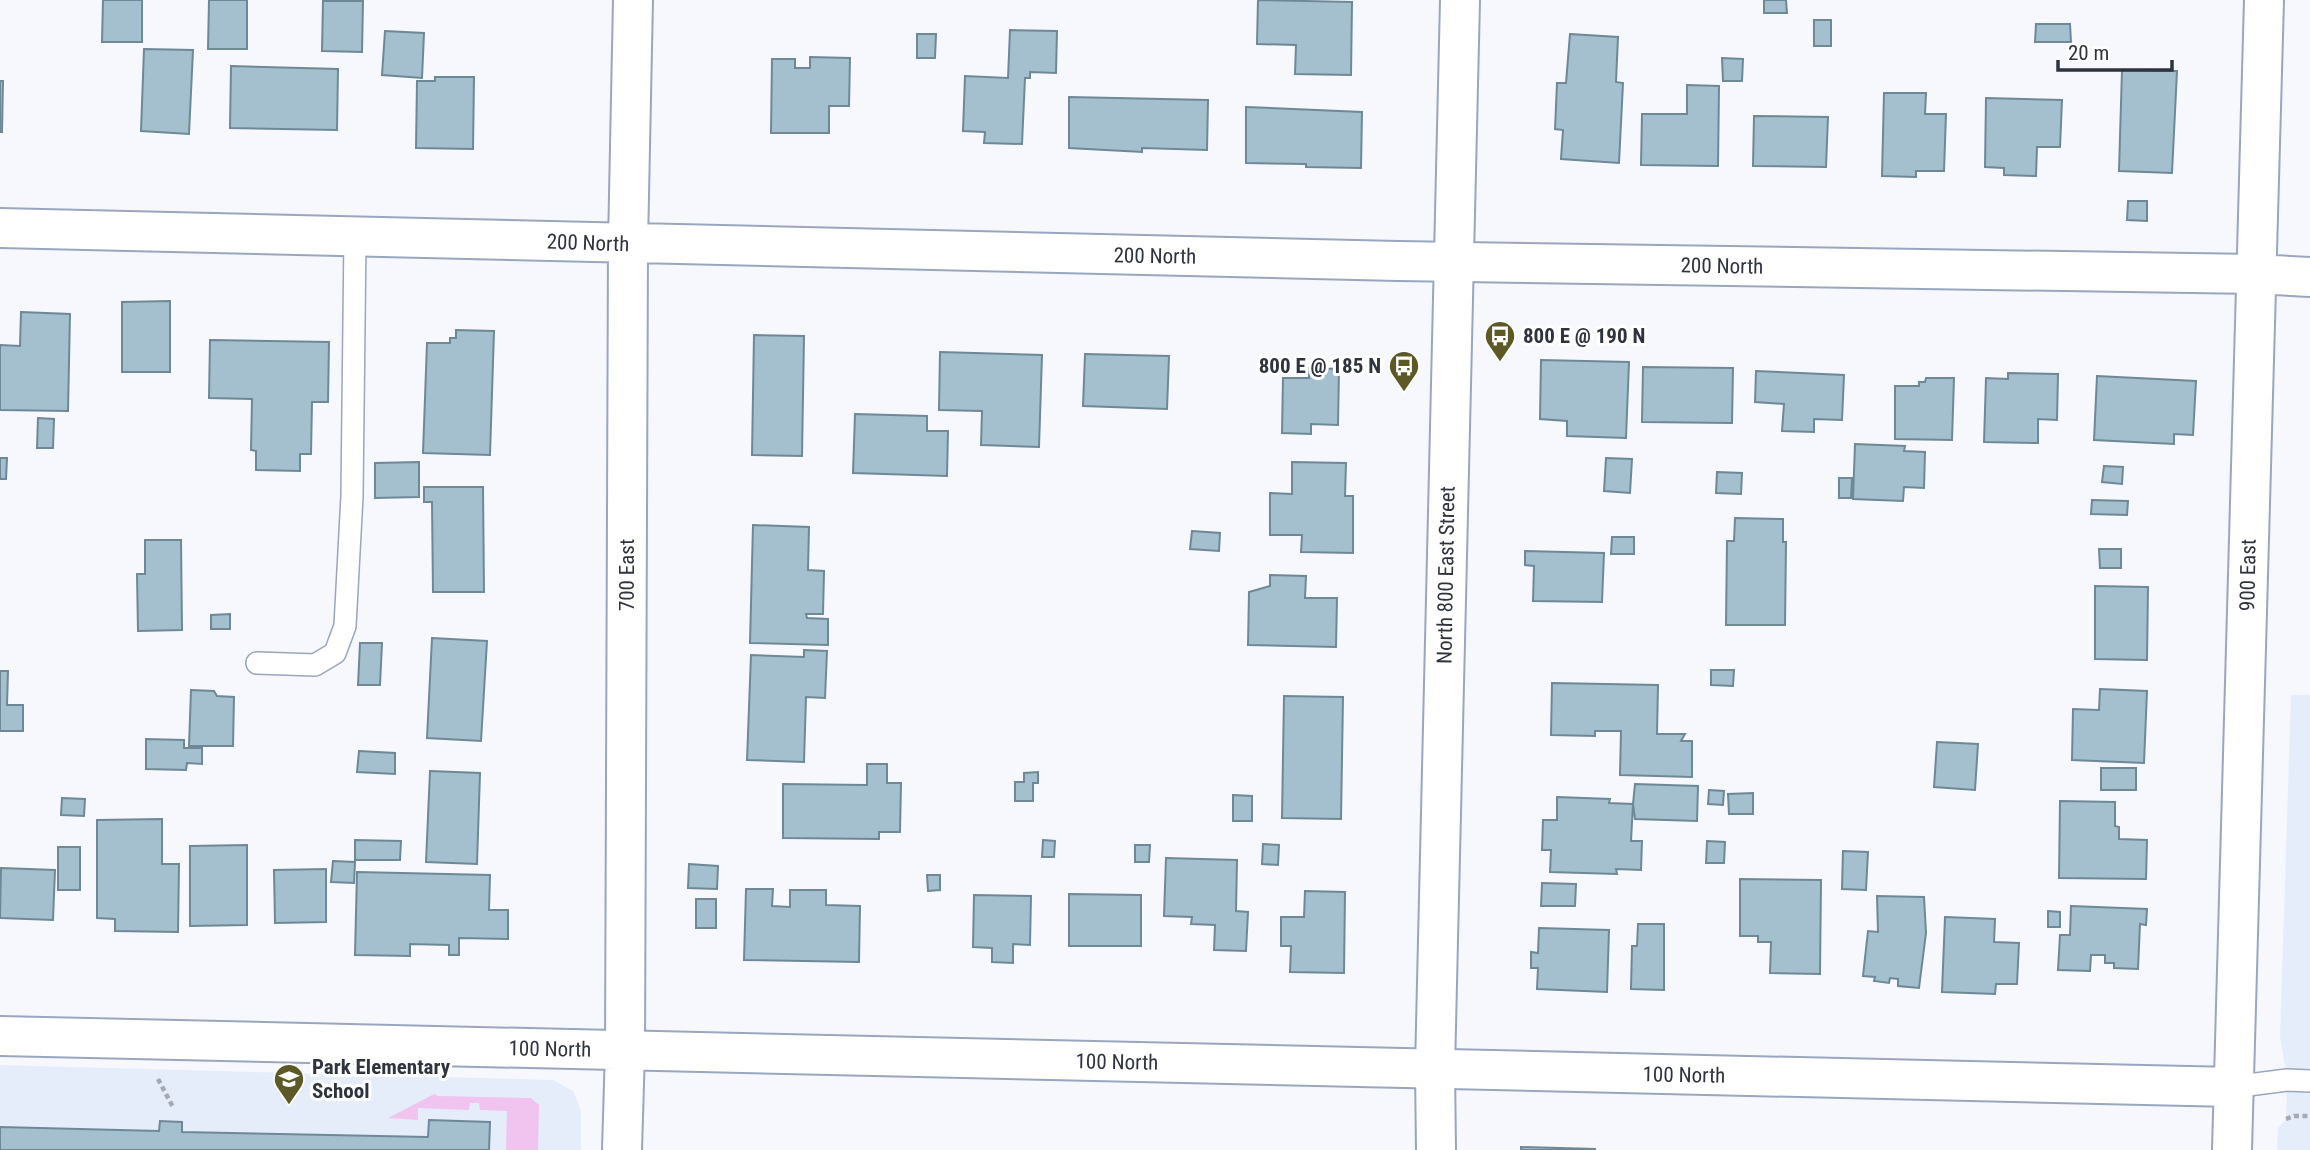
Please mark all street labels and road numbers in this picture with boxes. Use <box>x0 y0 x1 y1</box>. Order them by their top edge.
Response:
street label: 200 North <box>546 230 630 256</box>
street label: 200 North <box>1113 243 1197 269</box>
street label: 200 North <box>1680 253 1764 279</box>
street label: North 800 East Street <box>1432 486 1460 664</box>
street label: 700 East <box>615 539 639 611</box>
street label: 900 East <box>2235 539 2261 611</box>
street label: 100 North <box>508 1036 592 1062</box>
street label: 100 North <box>1075 1049 1159 1075</box>
street label: 100 North <box>1642 1062 1726 1088</box>

